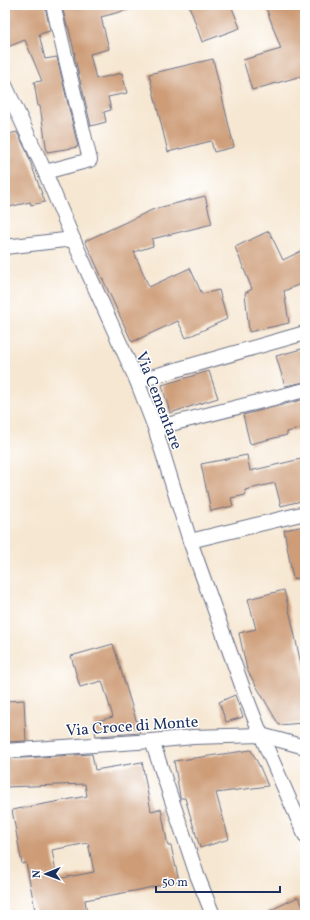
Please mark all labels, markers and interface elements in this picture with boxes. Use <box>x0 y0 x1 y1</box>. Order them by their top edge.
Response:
street label: Via Cementare <box>129 349 187 453</box>
street label: Via Croce di Monte <box>65 711 199 743</box>
north arrow <box>26 854 66 894</box>
scale bar <box>156 868 280 894</box>
text: N <box>30 870 45 878</box>
text: 50 m <box>162 875 188 891</box>

